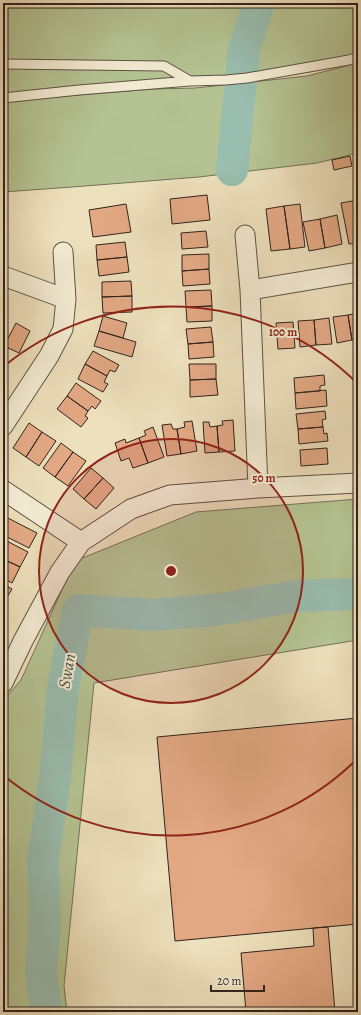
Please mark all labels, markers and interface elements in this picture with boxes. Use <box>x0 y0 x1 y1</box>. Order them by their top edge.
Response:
text: 100 m <box>269 324 297 340</box>
text: 50 m <box>252 470 276 486</box>
centre of rings <box>164 564 178 578</box>
water label: Swan <box>53 652 81 690</box>
scale bar <box>211 967 264 993</box>
text: 20 m <box>217 973 241 989</box>

